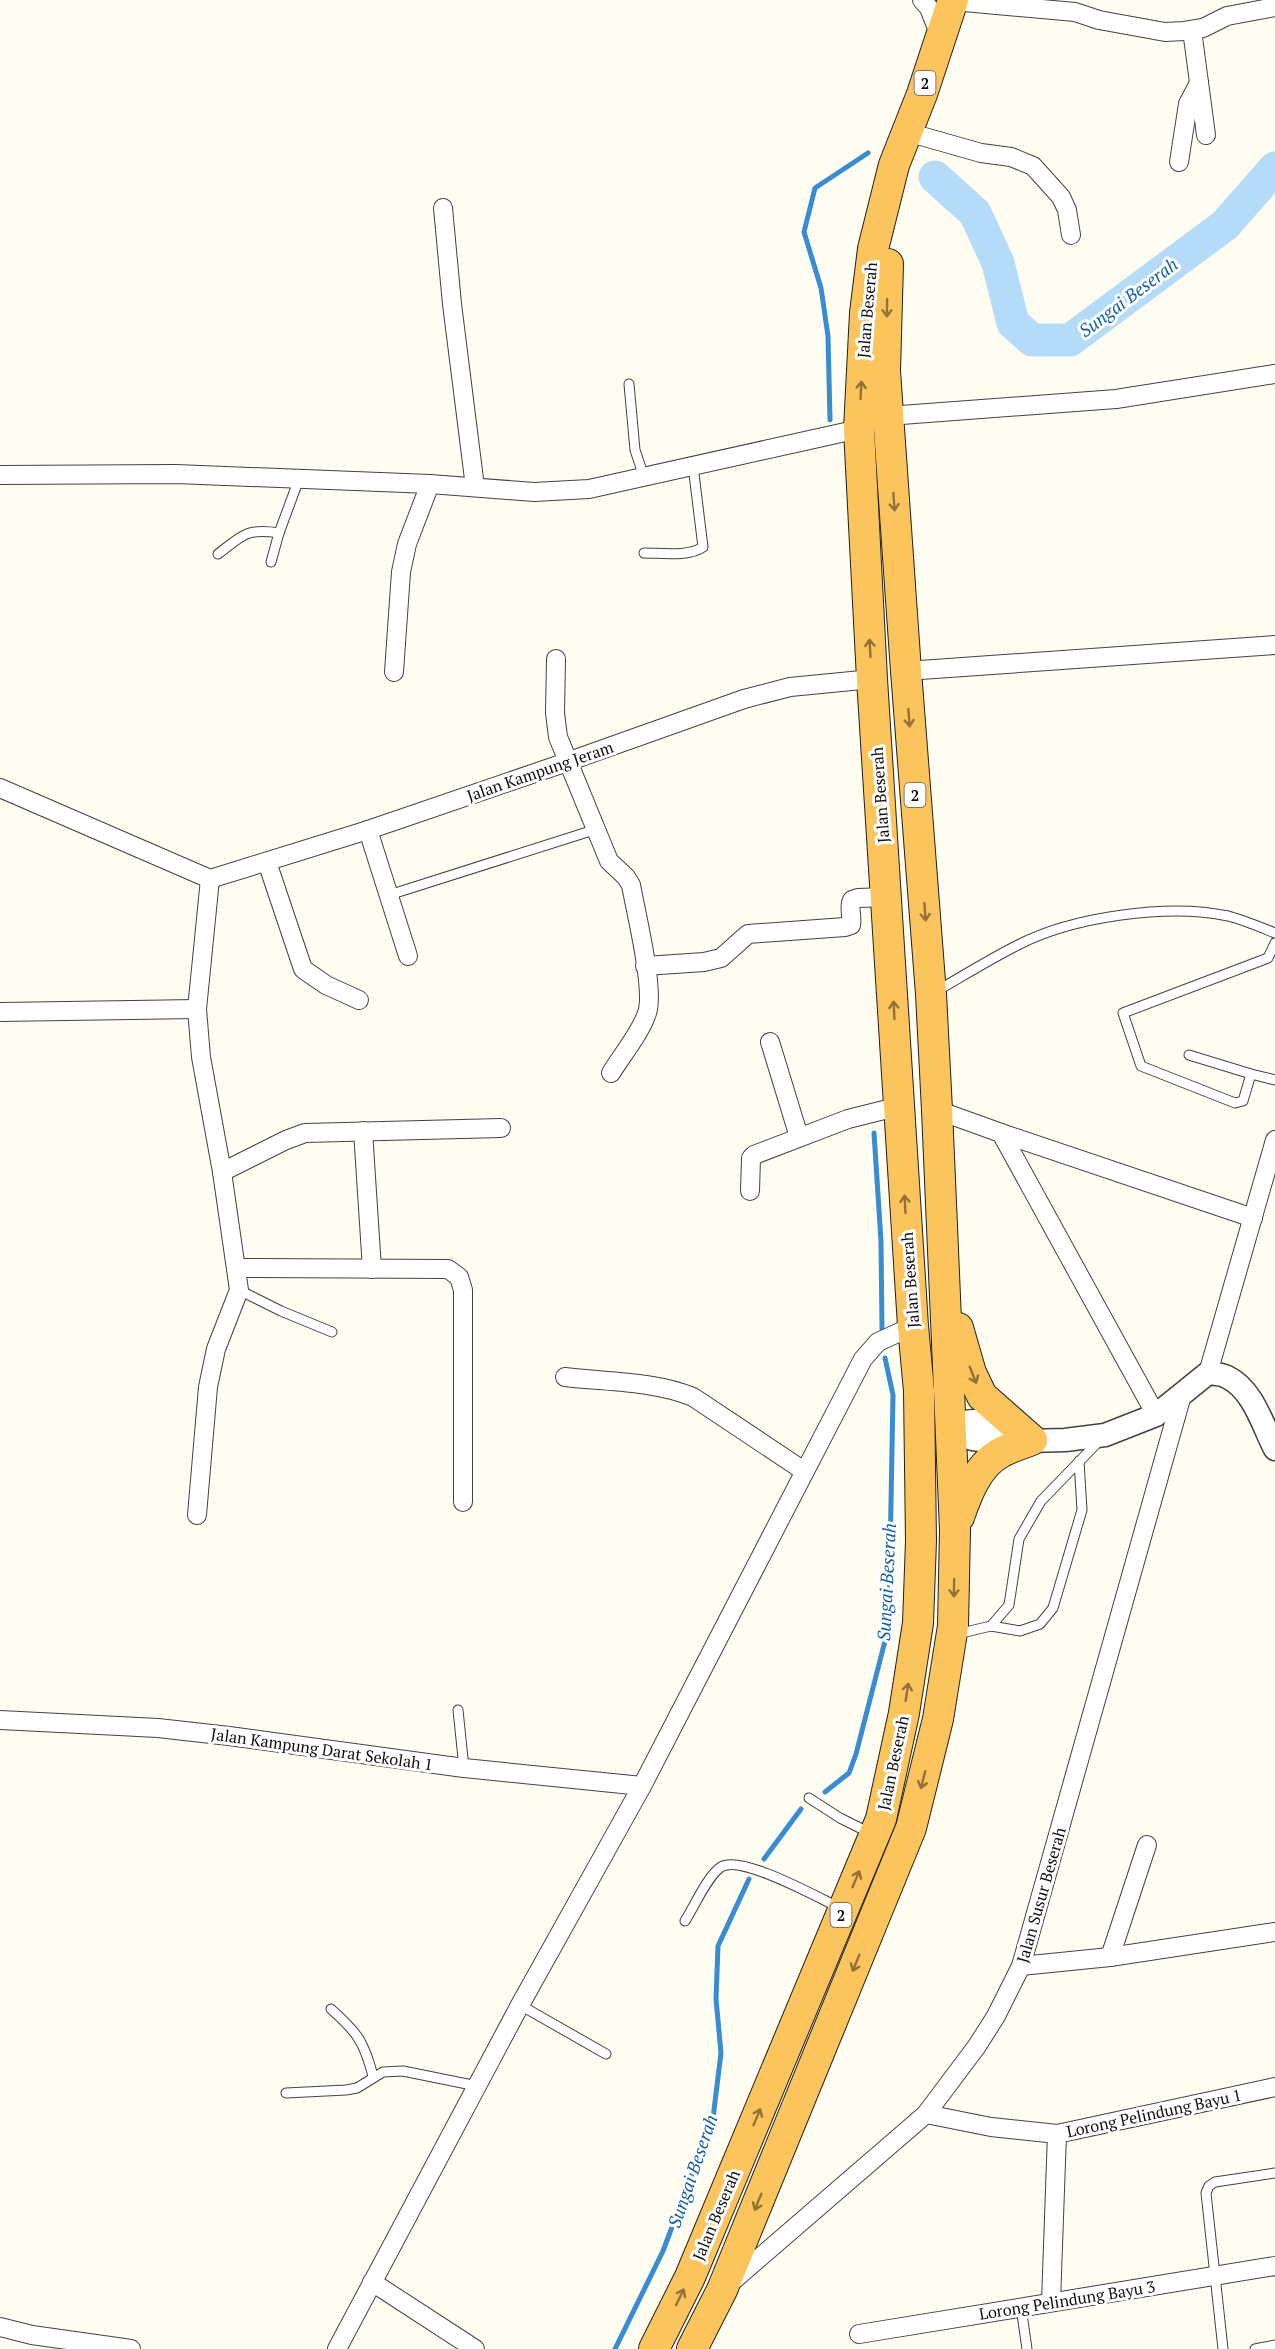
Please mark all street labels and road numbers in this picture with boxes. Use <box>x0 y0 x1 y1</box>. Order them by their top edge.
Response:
road number: 2 <box>914 71 936 95</box>
street label: Jalan Beserah <box>852 260 882 359</box>
street label: Jalan Kampung Jeram <box>464 736 616 806</box>
street label: Jalan Beserah <box>866 746 894 844</box>
road number: 2 <box>904 783 926 807</box>
street label: Jalan Beserah <box>896 1231 924 1329</box>
street label: Jalan Beserah <box>872 1713 914 1812</box>
street label: Jalan Kampung Darat Sekolah 1 <box>210 1723 434 1775</box>
street label: Jalan Susur Beserah <box>1011 1824 1071 1965</box>
road number: 2 <box>830 1903 852 1927</box>
street label: Lorong Pelindung Bayu 1 <box>1065 2084 1243 2142</box>
street label: Jalan Beserah <box>687 2166 745 2264</box>
street label: Lorong Pelindung Bayu 3 <box>977 2275 1157 2325</box>

